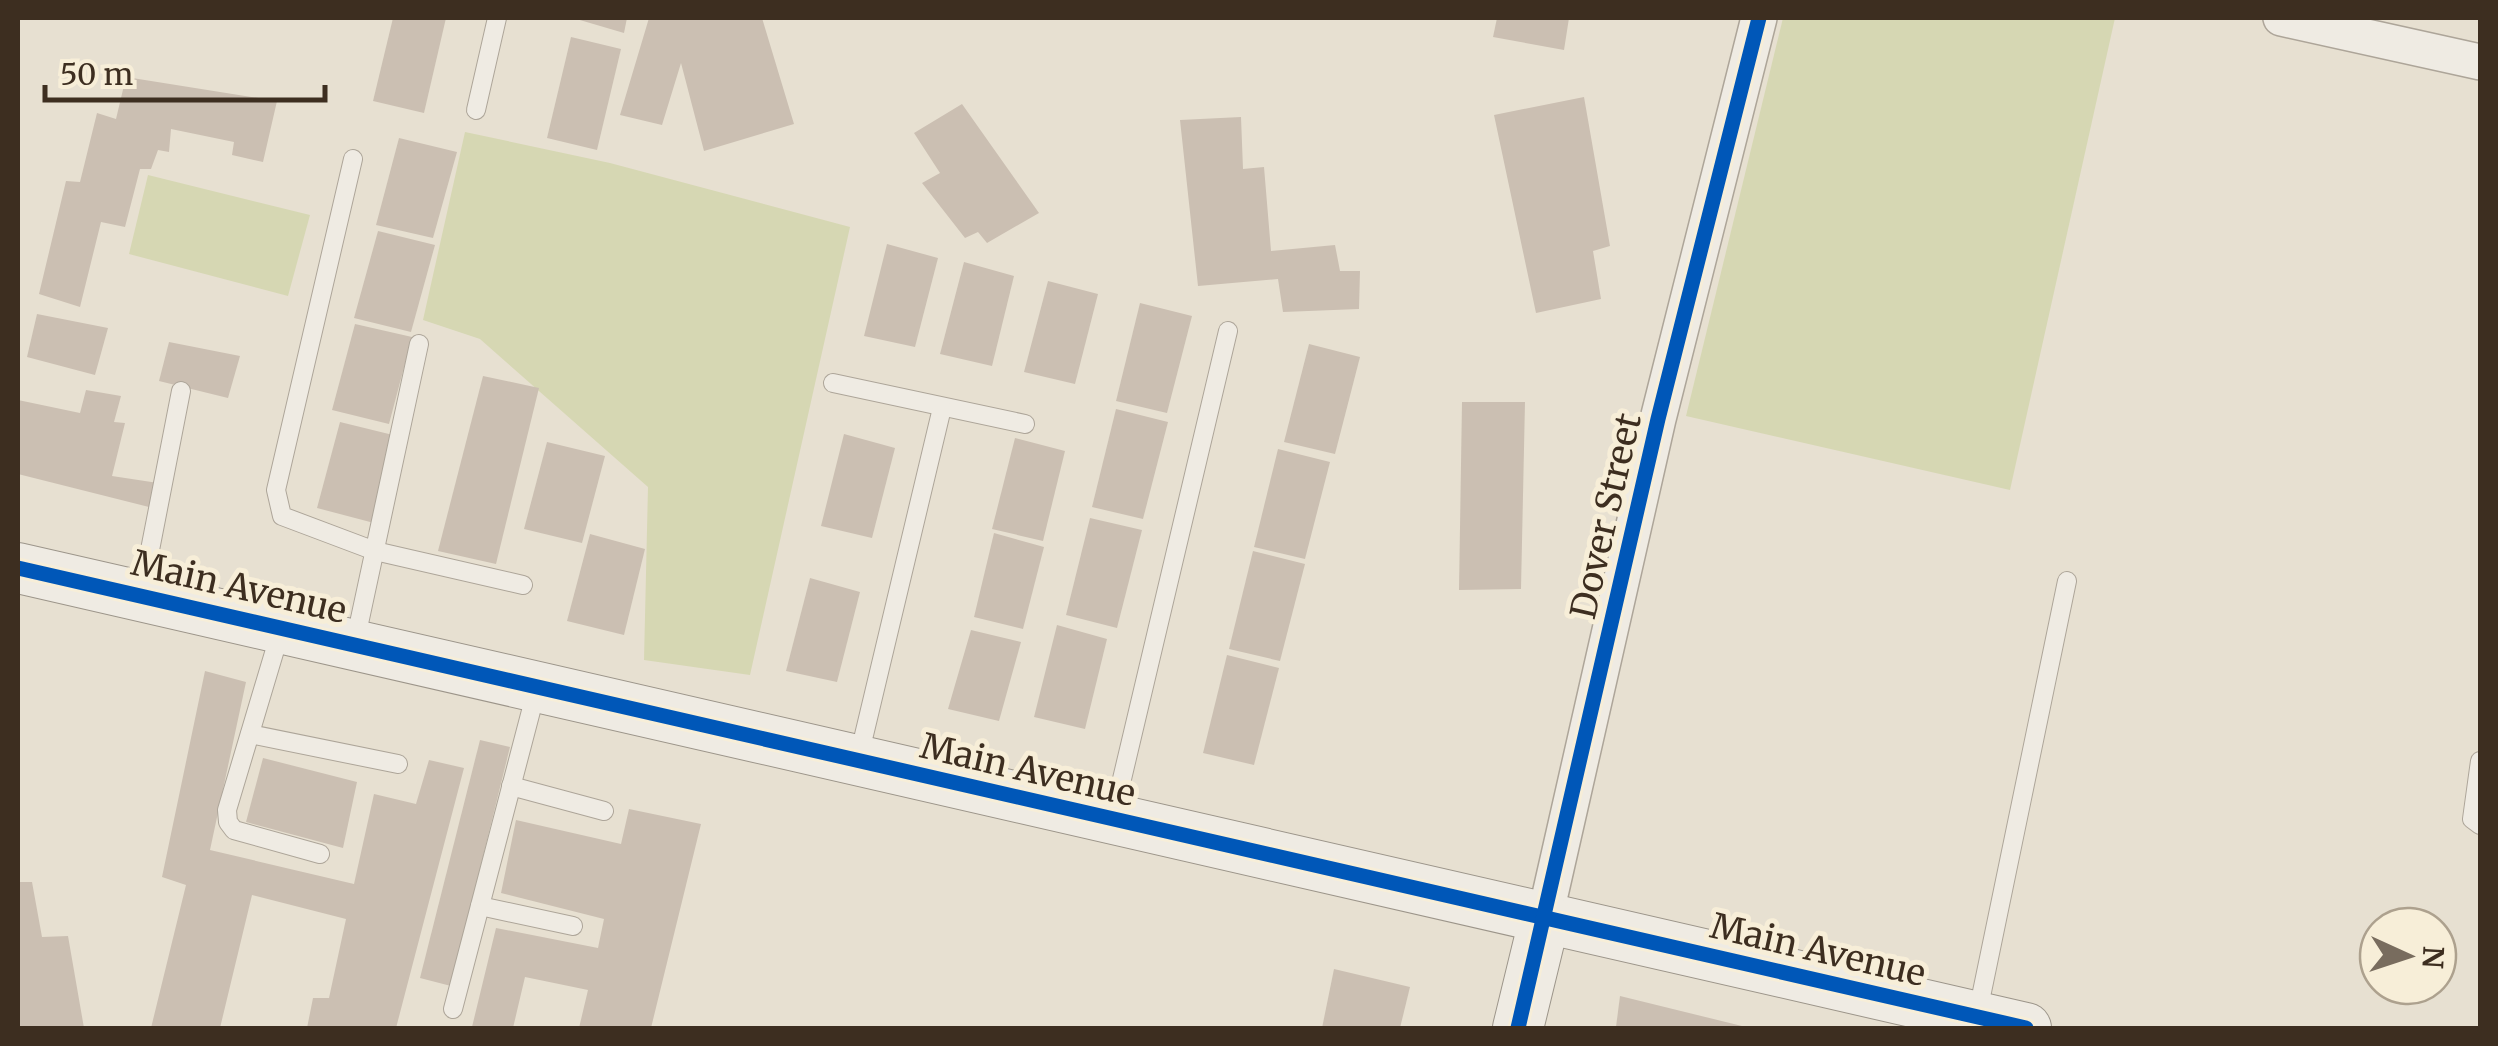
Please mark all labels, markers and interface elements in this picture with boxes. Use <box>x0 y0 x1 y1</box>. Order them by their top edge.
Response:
scale bar <box>45 40 325 102</box>
text: 50 m <box>60 55 133 93</box>
street label: Dover Street <box>1561 409 1651 623</box>
street label: Main Avenue <box>127 541 351 633</box>
street label: Main Avenue <box>916 724 1140 816</box>
street label: Main Avenue <box>1706 904 1930 996</box>
north arrow <box>2358 906 2458 1006</box>
text: N <box>2414 945 2452 969</box>

